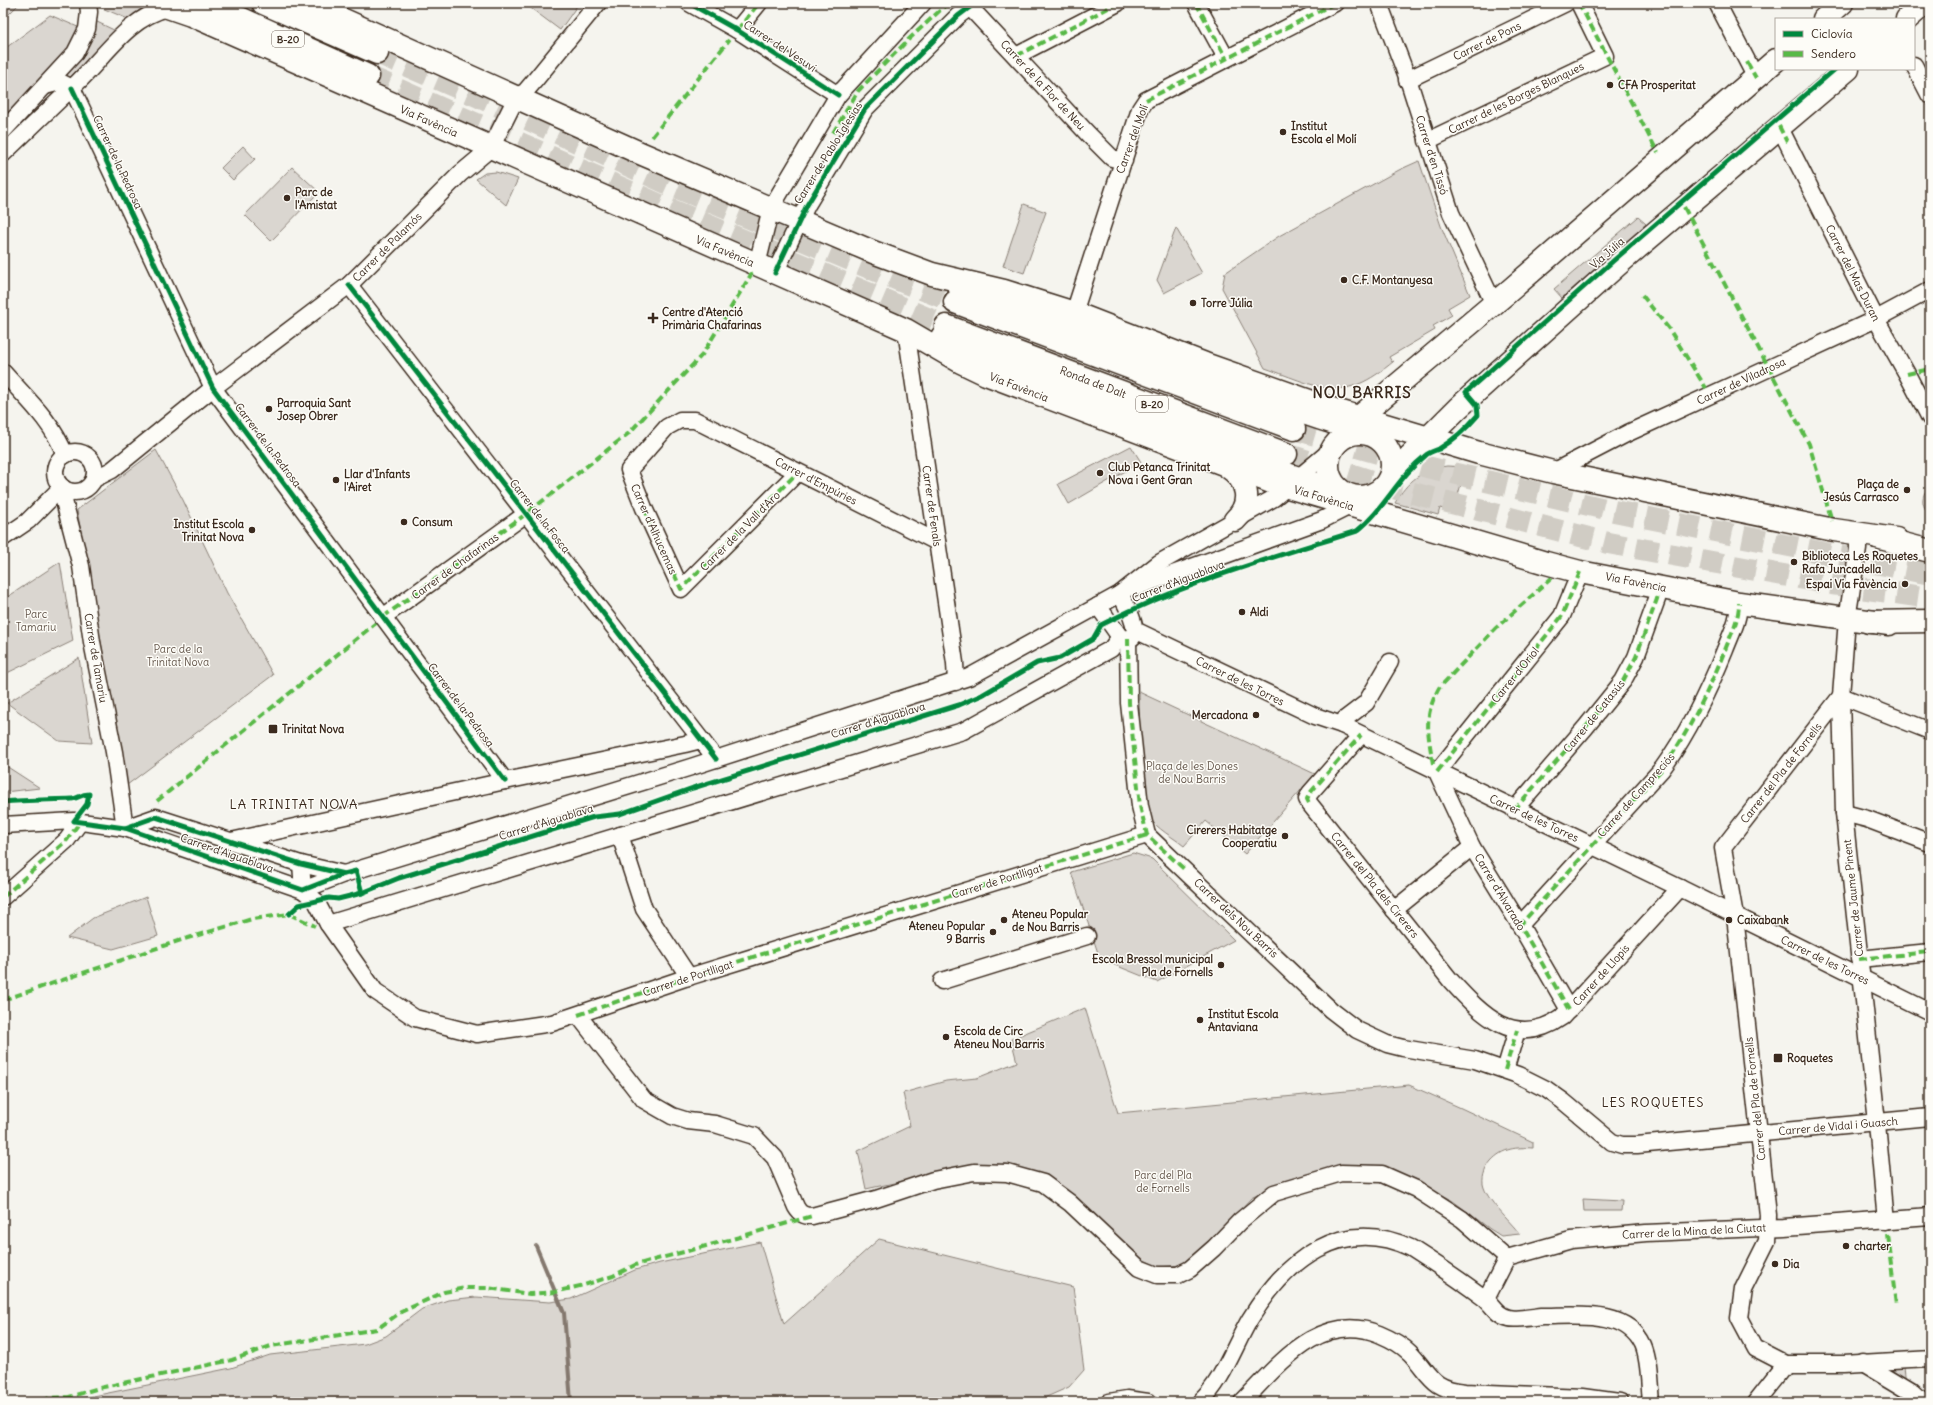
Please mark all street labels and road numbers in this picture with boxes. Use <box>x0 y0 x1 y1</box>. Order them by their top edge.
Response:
street label: Carrer del Vesuvi <box>741 17 819 75</box>
street label: Carrer de Pons <box>1451 18 1523 64</box>
road number: B-20 <box>272 31 304 47</box>
street label: Carrer de la Flor de Neu <box>998 37 1089 133</box>
street label: Carrer de les Borges Blanques <box>1446 59 1586 137</box>
street label: Carrer de Pablo Iglesias <box>791 99 865 207</box>
street label: Via Favència <box>398 102 460 140</box>
street label: Carrer del Molí <box>1113 102 1151 175</box>
street label: Carrer de la Pedrosa <box>90 113 146 211</box>
street label: Carrer d'en Tissó <box>1413 114 1451 196</box>
street label: Carrer de Palamós <box>349 209 425 285</box>
street label: Carrer del Mas Duran <box>1823 222 1883 324</box>
street label: Via Favència <box>694 232 756 270</box>
street label: Via Júlia <box>1587 234 1627 272</box>
street label: Carrer de Viladrosa <box>1694 354 1788 408</box>
street label: Ronda de Dalt <box>1058 363 1128 401</box>
street label: Via Favència <box>987 369 1051 405</box>
road number: B-20 <box>1136 396 1168 412</box>
street label: Carrer de la Pedrosa <box>232 400 304 490</box>
street label: Carrer d'Empúries <box>773 454 859 508</box>
street label: Carrer de Fenals <box>919 465 945 547</box>
street label: Carrer de la Fosca <box>507 476 573 556</box>
street label: Carrer d'Alhucemas <box>628 482 680 576</box>
street label: Via Favència <box>1292 482 1356 514</box>
street label: Carrer de la Vall d'Aro <box>697 488 783 574</box>
street label: Carrer de Chafarinas <box>409 530 501 602</box>
street label: Carrer d'Aiguablava <box>1130 557 1226 605</box>
street label: Via Favència <box>1604 569 1668 595</box>
street label: Carrer de Tamariu <box>81 612 111 704</box>
street label: Carrer d'Oriol <box>1488 644 1542 706</box>
street label: Carrer de les Torres <box>1193 653 1287 709</box>
street label: Carrer de la Pedrosa <box>425 660 497 750</box>
street label: Carrer de Catasús <box>1560 677 1628 755</box>
street label: Carrer d'Aiguablava <box>829 699 927 741</box>
street label: Carrer del Pla de Fornells <box>1737 720 1825 826</box>
street label: Carrer de Campreciós <box>1594 750 1678 840</box>
street label: Carrer de les Torres <box>1487 791 1581 845</box>
street label: Carrer d'Aiguablava <box>497 801 595 843</box>
street label: Carrer del Pla dels Cirerers <box>1328 829 1422 941</box>
street label: Carrer d'Aiguablava <box>178 830 276 876</box>
street label: Carrer de Jaume Pinent <box>1840 838 1866 957</box>
street label: Carrer d'Alvarado <box>1471 851 1529 933</box>
street label: Carrer de Portlligat <box>950 860 1044 901</box>
street label: Carrer dels Nou Barris <box>1191 875 1281 961</box>
street label: Carrer de les Torres <box>1778 932 1872 988</box>
street label: Carrer de Llopis <box>1570 941 1632 1009</box>
street label: Carrer de Portlligat <box>641 957 735 999</box>
street label: Carrer del Pla de Fornells <box>1742 1037 1768 1161</box>
street label: Carrer de Vidal i Guasch <box>1778 1114 1898 1138</box>
street label: Carrer de la Mina de la Ciutat <box>1622 1220 1767 1242</box>

